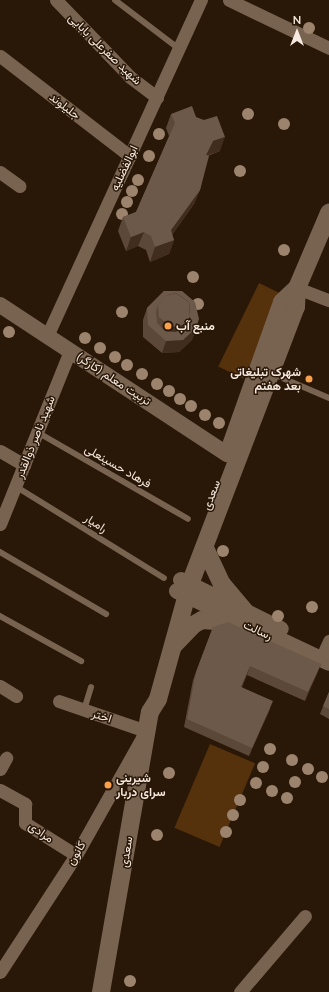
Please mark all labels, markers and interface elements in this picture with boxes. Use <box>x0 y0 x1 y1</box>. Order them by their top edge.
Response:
street label: شهید صفرعلی بابایی <box>65 10 145 88</box>
north arrow <box>277 12 317 52</box>
text: N <box>293 13 301 26</box>
street label: جلیلوند <box>47 90 83 122</box>
street label: ابوالفضلیه <box>107 143 141 193</box>
place label: منبع آب <box>176 319 215 333</box>
marker: منبع آب <box>163 321 173 331</box>
street label: تربیت معلم (کارگر) <box>74 350 154 408</box>
place label: شهرک تبلیغاتی بعد هفتم <box>230 365 301 393</box>
marker: شهرک تبلیغاتی بعد هفتم <box>304 374 314 384</box>
street label: شهید ناصر ذوالقدر <box>12 394 58 480</box>
street label: فرهاد حسینعلی <box>82 441 154 491</box>
street label: سعدی <box>199 478 223 512</box>
street label: رامیار <box>82 511 110 535</box>
street label: رسالت <box>241 617 275 643</box>
street label: اختر <box>90 706 114 726</box>
place label: شیرینی سرای دربار <box>116 771 166 799</box>
marker: شیرینی سرای دربار <box>103 780 113 790</box>
street label: مرادی <box>26 818 56 846</box>
street label: سعدی <box>116 835 136 869</box>
street label: کانون <box>63 838 89 868</box>

